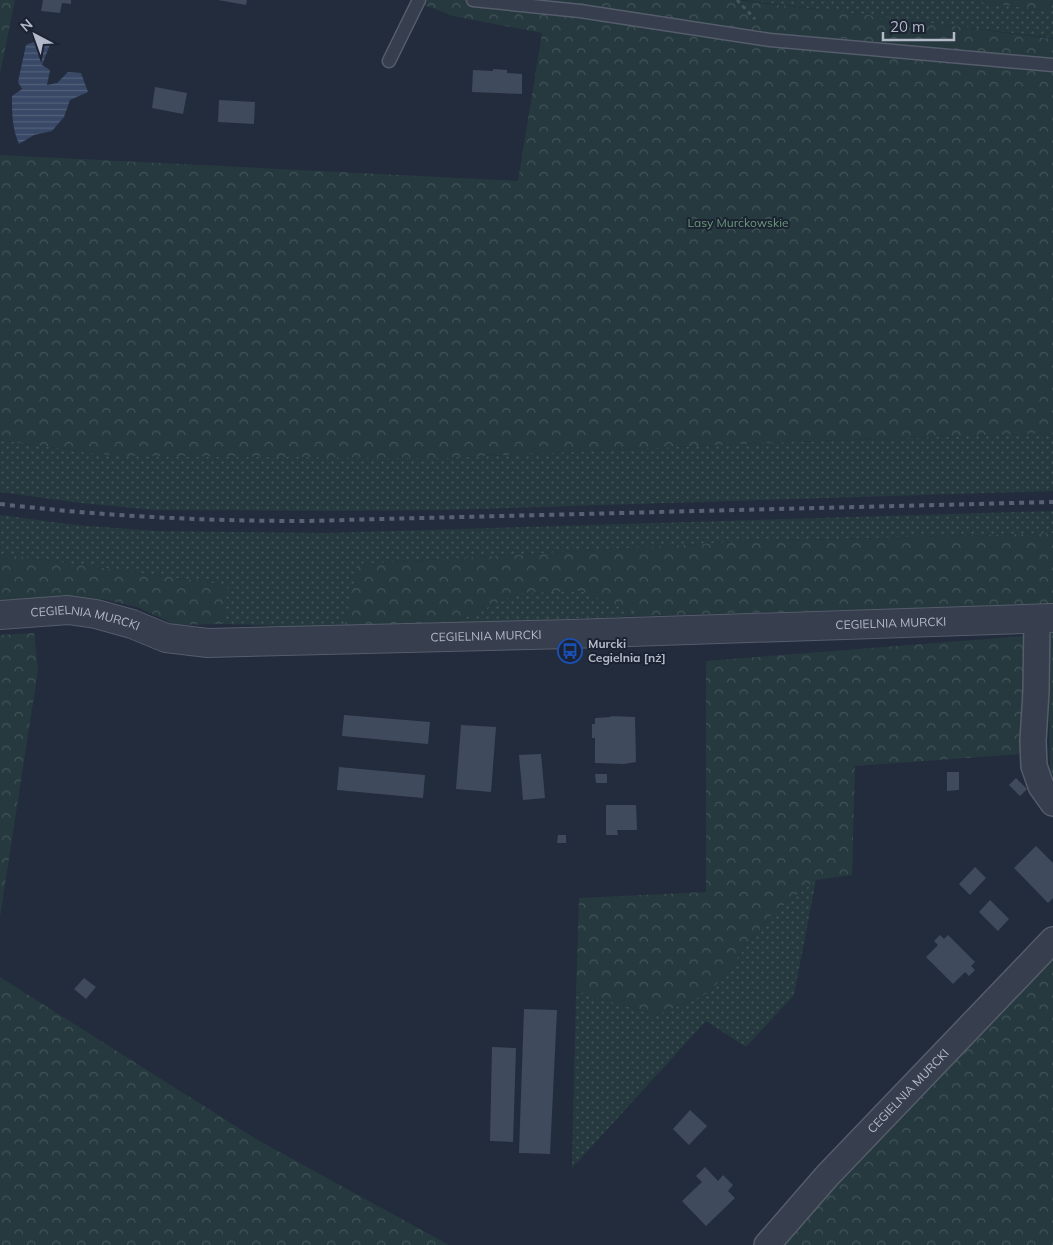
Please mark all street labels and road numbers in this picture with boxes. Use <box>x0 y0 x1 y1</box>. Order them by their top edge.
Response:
street label: CEGIELNIA MURCKI <box>30 602 142 633</box>
street label: CEGIELNIA MURCKI <box>835 614 947 632</box>
street label: CEGIELNIA MURCKI <box>430 627 542 644</box>
street label: CEGIELNIA MURCKI <box>864 1045 952 1136</box>

